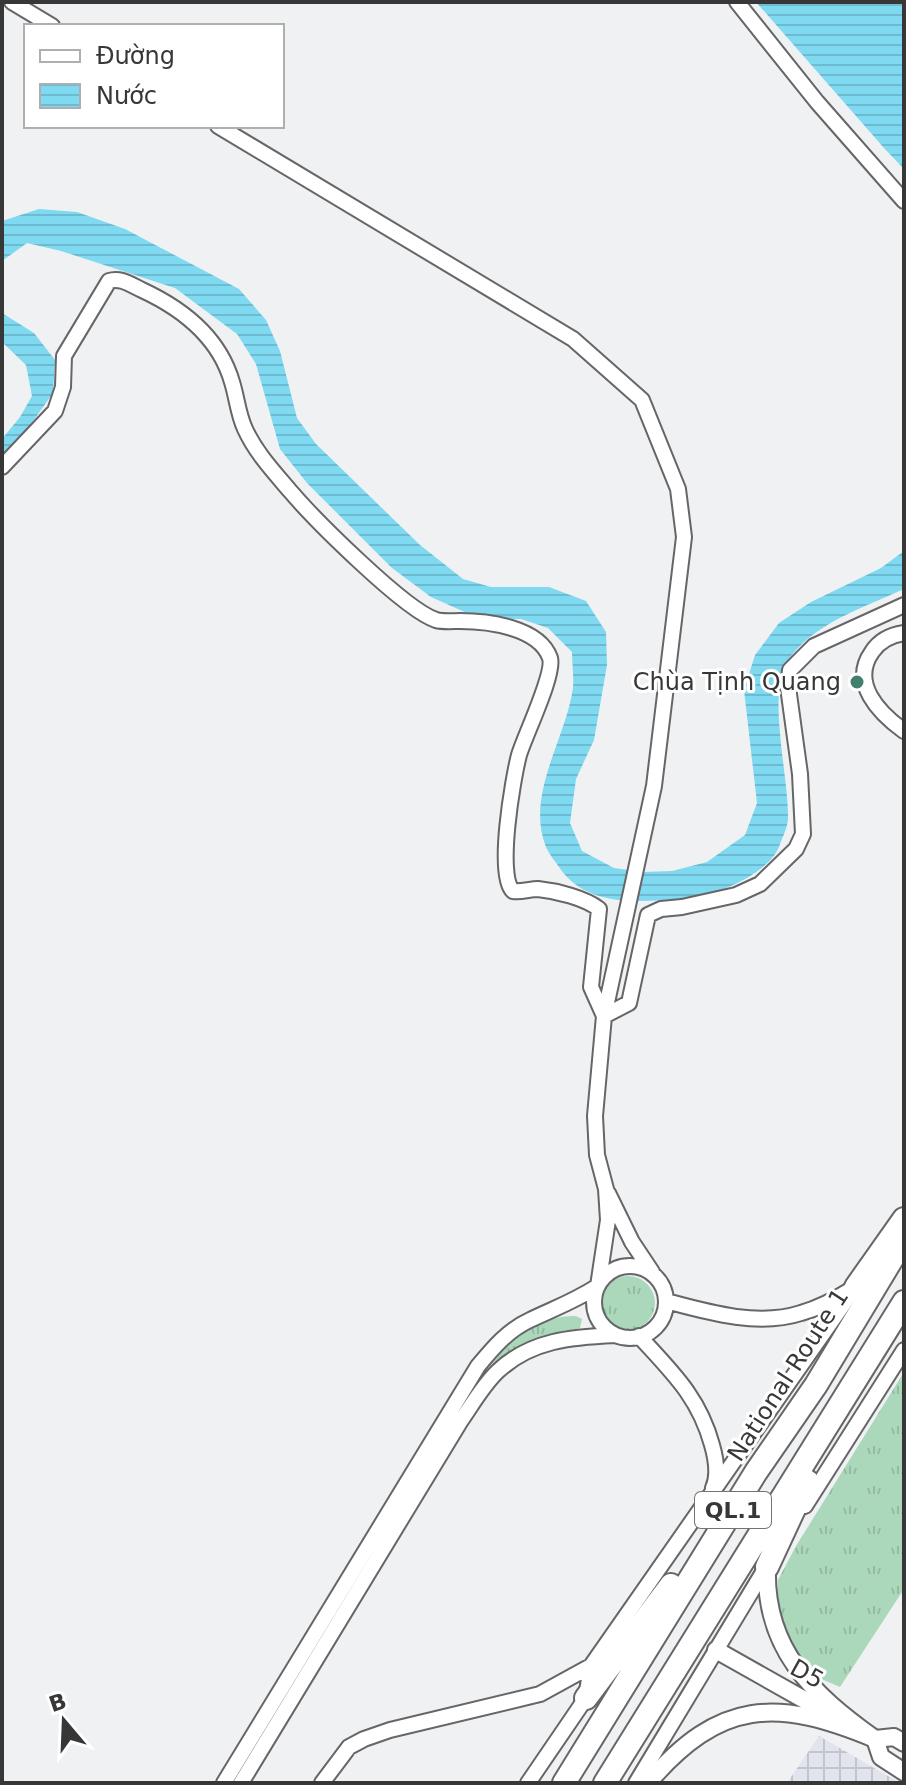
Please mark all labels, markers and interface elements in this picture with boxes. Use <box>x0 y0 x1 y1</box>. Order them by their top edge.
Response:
legend <box>24 24 284 128</box>
text: Đường <box>96 42 175 70</box>
text: Nước <box>96 82 157 110</box>
place label: Chùa Tịnh Quang <box>633 668 841 696</box>
marker: Chùa Tịnh Quang <box>848 673 866 691</box>
street label: National Route 1 <box>722 1283 854 1467</box>
road number: QL.1 <box>695 1492 771 1528</box>
street label: D5 <box>785 1654 829 1694</box>
north arrow <box>24 1681 104 1761</box>
text: B <box>46 1688 70 1717</box>

